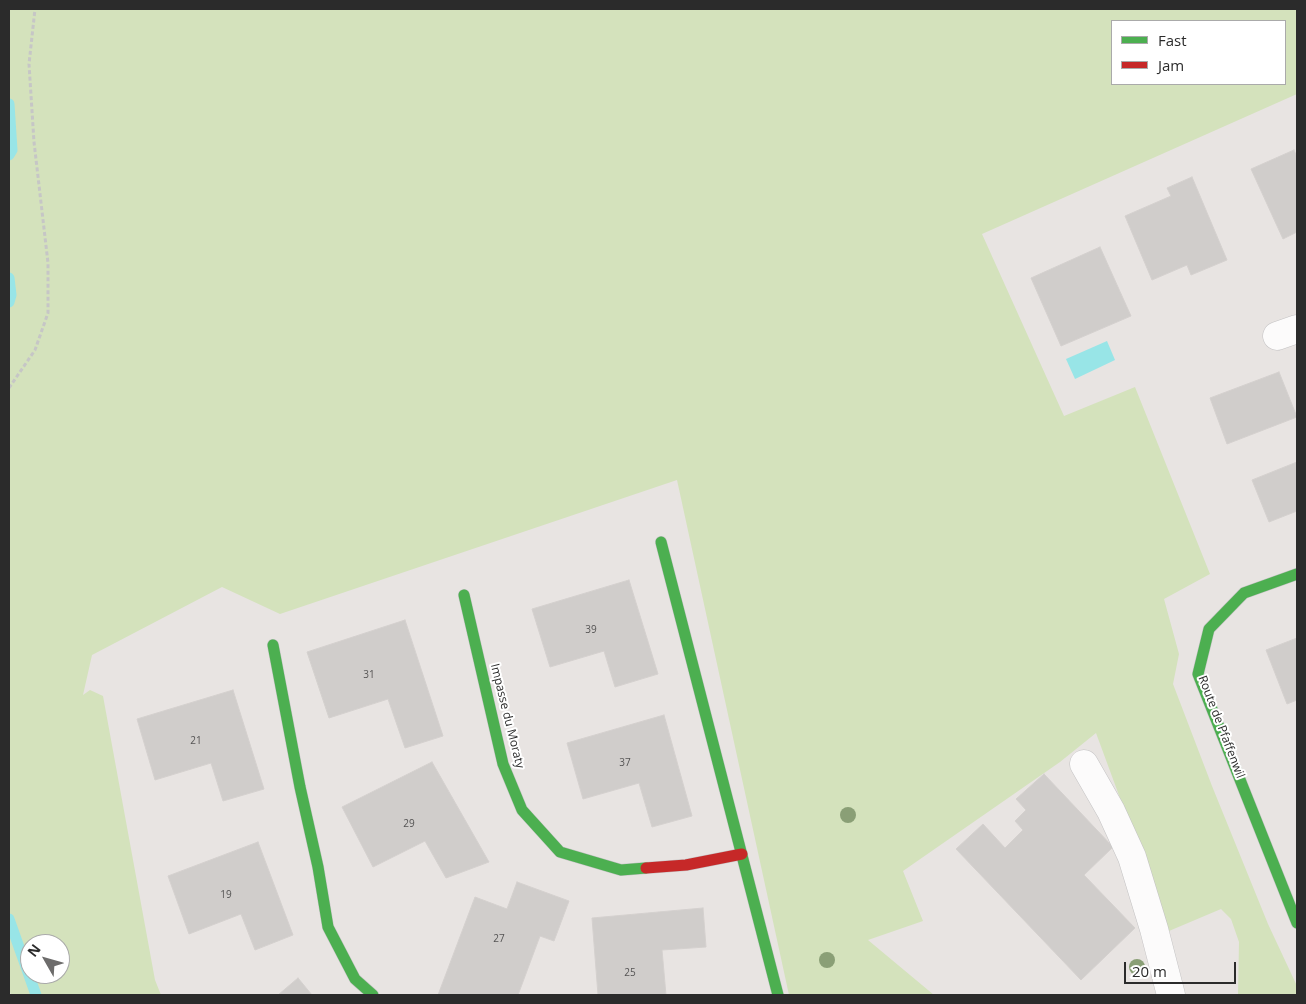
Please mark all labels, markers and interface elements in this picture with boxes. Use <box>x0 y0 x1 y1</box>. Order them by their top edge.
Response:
legend <box>1111 20 1286 85</box>
text: Fast <box>1158 30 1187 50</box>
text: Jam <box>1158 55 1184 75</box>
house number: 39 <box>585 624 597 636</box>
street label: Impasse du Moraty <box>487 662 527 770</box>
house number: 31 <box>363 669 375 681</box>
street label: Route de Pfaffenwil <box>1195 674 1247 780</box>
house number: 21 <box>190 735 202 747</box>
house number: 37 <box>619 757 631 769</box>
house number: 29 <box>403 818 415 830</box>
house number: 19 <box>220 889 232 901</box>
house number: 27 <box>493 933 505 945</box>
north arrow <box>20 934 70 984</box>
text: N <box>23 940 45 960</box>
scale bar <box>1126 952 1238 984</box>
text: 20 m <box>1132 961 1167 981</box>
house number: 25 <box>624 967 636 979</box>

